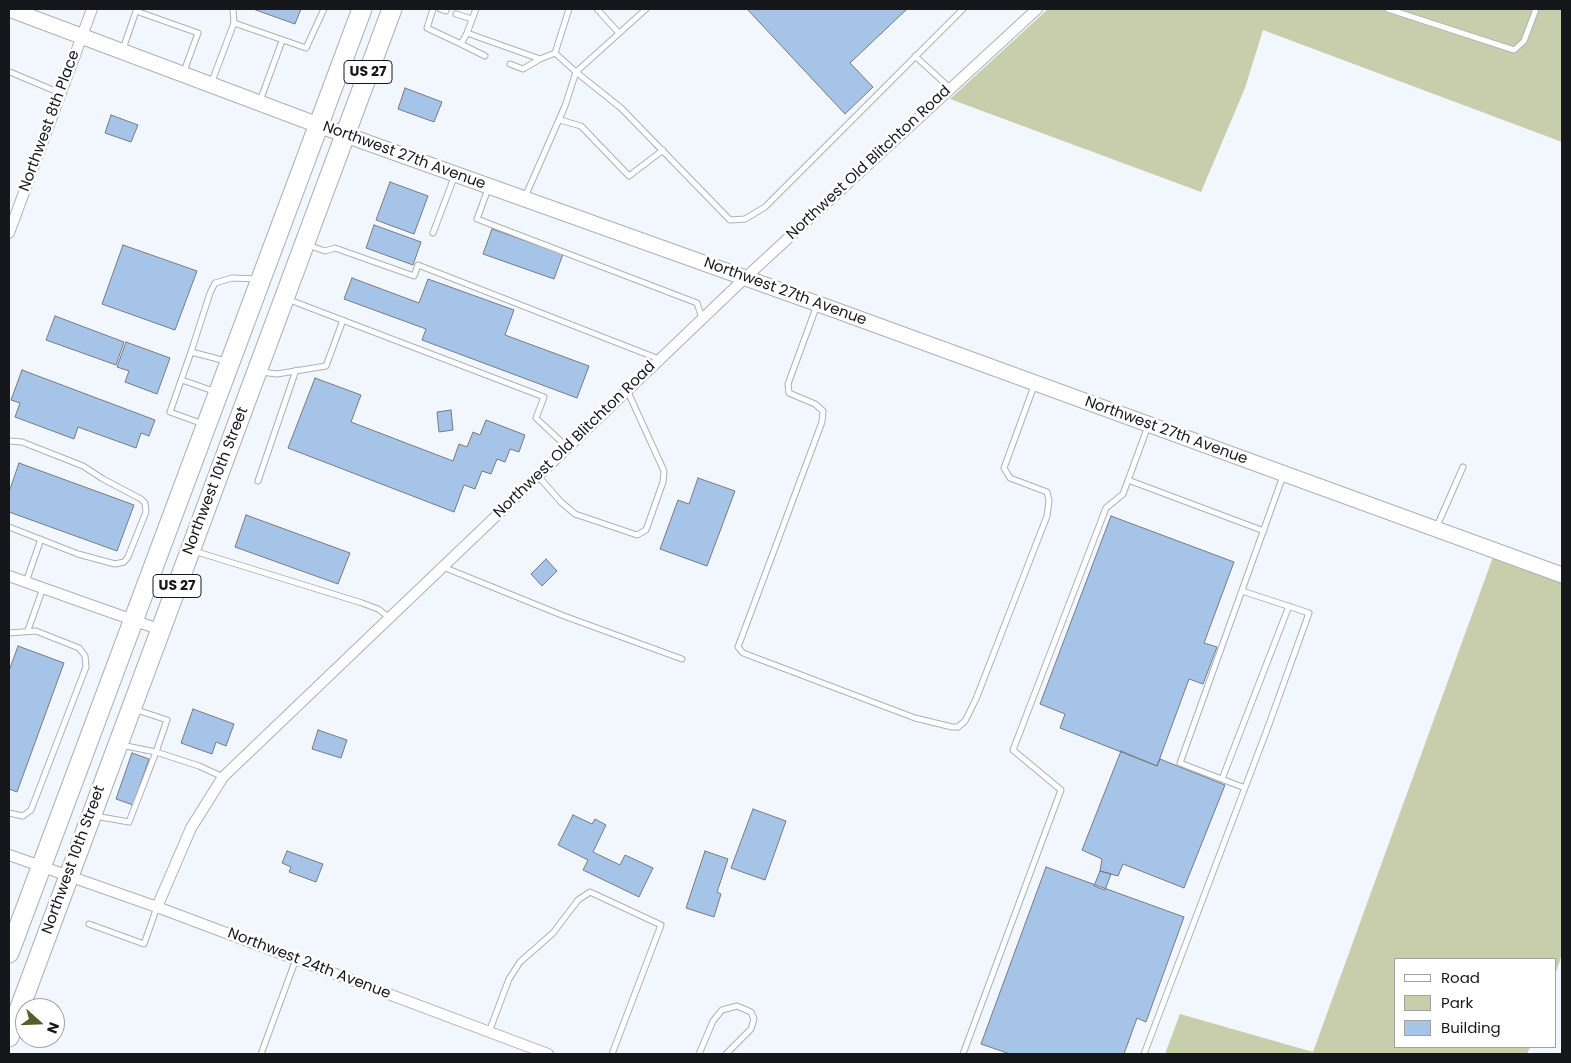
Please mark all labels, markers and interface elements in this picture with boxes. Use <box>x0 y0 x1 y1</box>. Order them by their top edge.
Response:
street label: Northwest 8th Place <box>16 48 84 194</box>
road number: US 27 <box>344 61 392 84</box>
street label: Northwest Old Blitchton Road <box>783 82 955 244</box>
street label: Northwest 27th Avenue <box>320 118 488 194</box>
street label: Northwest 27th Avenue <box>701 254 869 330</box>
street label: Northwest Old Blitchton Road <box>490 358 660 522</box>
street label: Northwest 27th Avenue <box>1082 393 1250 469</box>
street label: Northwest 10th Street <box>179 405 253 557</box>
road number: US 27 <box>153 574 201 598</box>
street label: Northwest 10th Street <box>39 783 109 937</box>
street label: Northwest 24th Avenue <box>225 925 393 1003</box>
legend <box>1394 958 1556 1048</box>
text: Road <box>1441 967 1480 988</box>
text: Park <box>1441 992 1473 1013</box>
north arrow <box>15 998 65 1048</box>
text: Building <box>1441 1017 1501 1038</box>
text: N <box>42 1019 64 1036</box>

